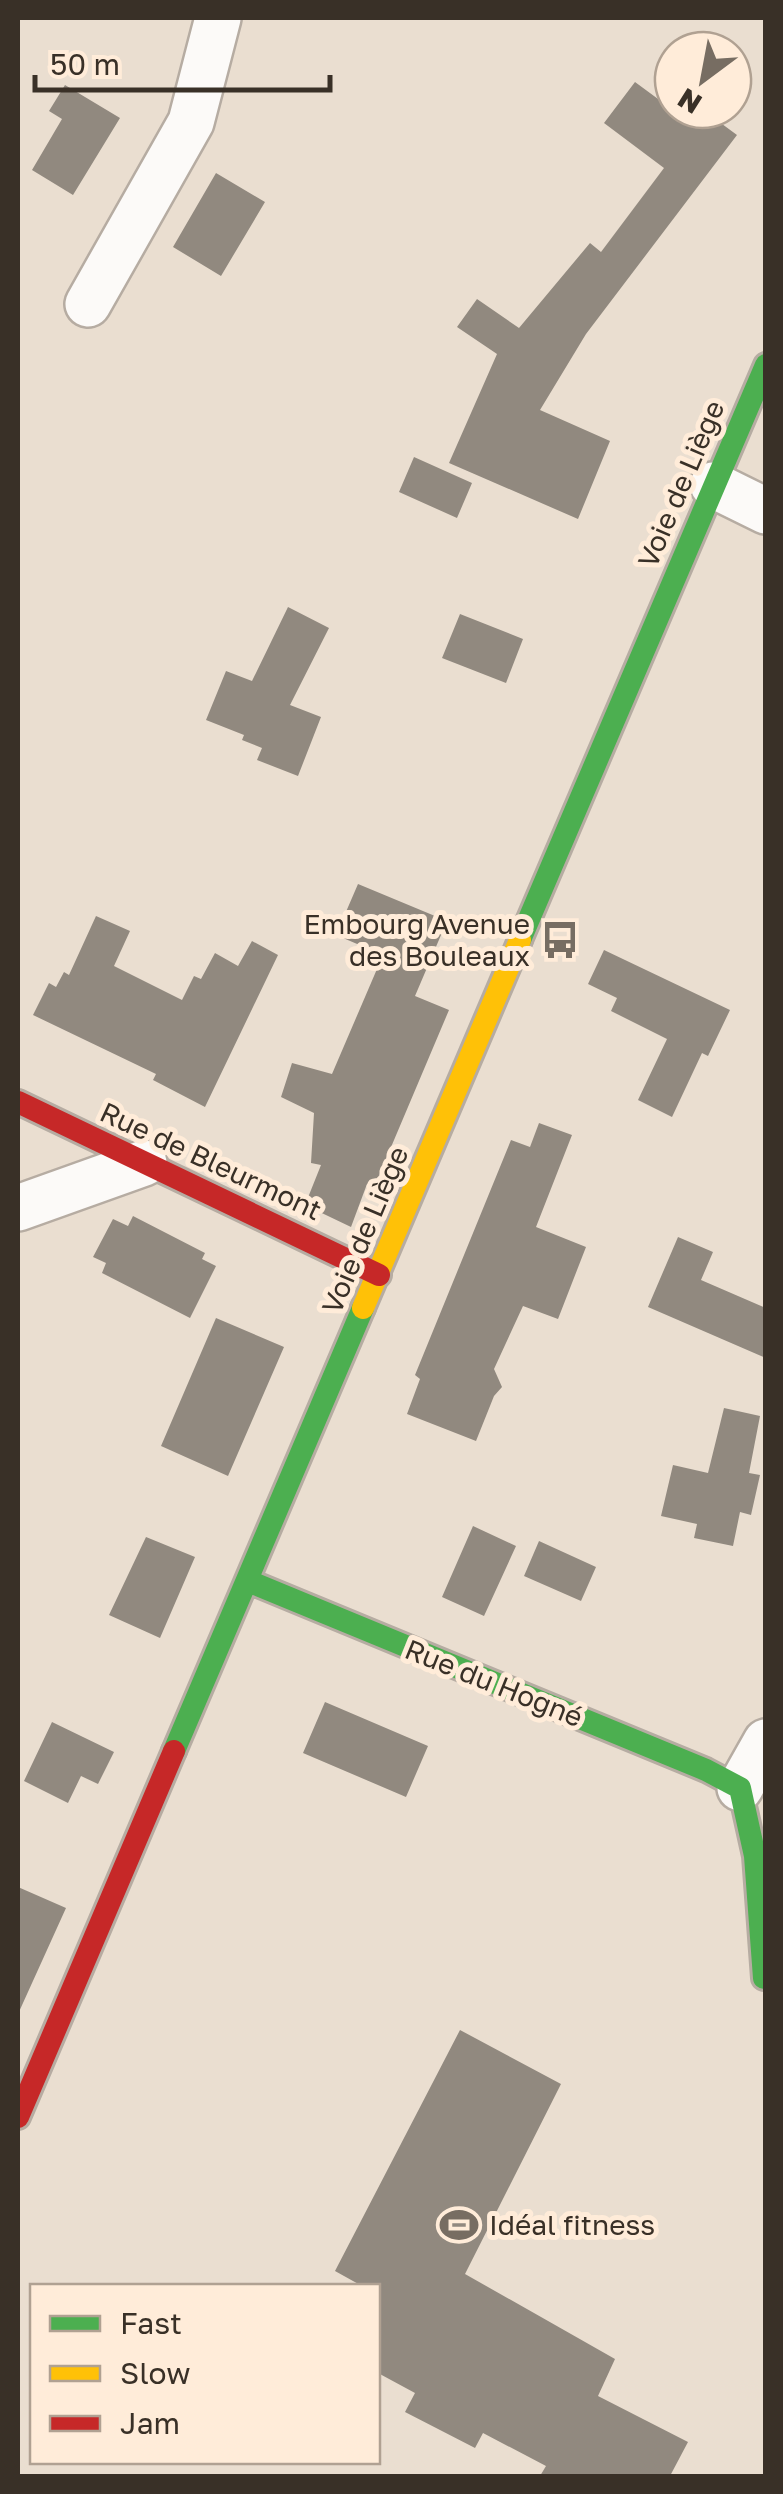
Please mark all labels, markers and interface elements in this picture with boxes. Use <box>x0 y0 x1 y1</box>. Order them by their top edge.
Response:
scale bar <box>35 30 330 92</box>
north arrow <box>653 30 753 130</box>
text: 50 m <box>50 46 120 82</box>
text: N <box>672 82 707 121</box>
street label: Voie de Liège <box>631 395 731 572</box>
place label: Embourg Avenue des Bouleaux <box>303 907 530 972</box>
bus stop icon: Embourg Avenue des Bouleaux <box>539 919 581 961</box>
street label: Rue de Bleurmont <box>95 1095 327 1226</box>
street label: Voie de Liège <box>315 1141 415 1318</box>
street label: Rue du Hogné <box>401 1632 588 1733</box>
sports icon: Idéal fitness <box>438 2204 480 2246</box>
place label: Idéal fitness <box>489 2208 655 2241</box>
legend <box>30 2284 380 2464</box>
text: Fast <box>120 2305 182 2341</box>
text: Slow <box>120 2355 191 2391</box>
text: Jam <box>120 2405 180 2441</box>

